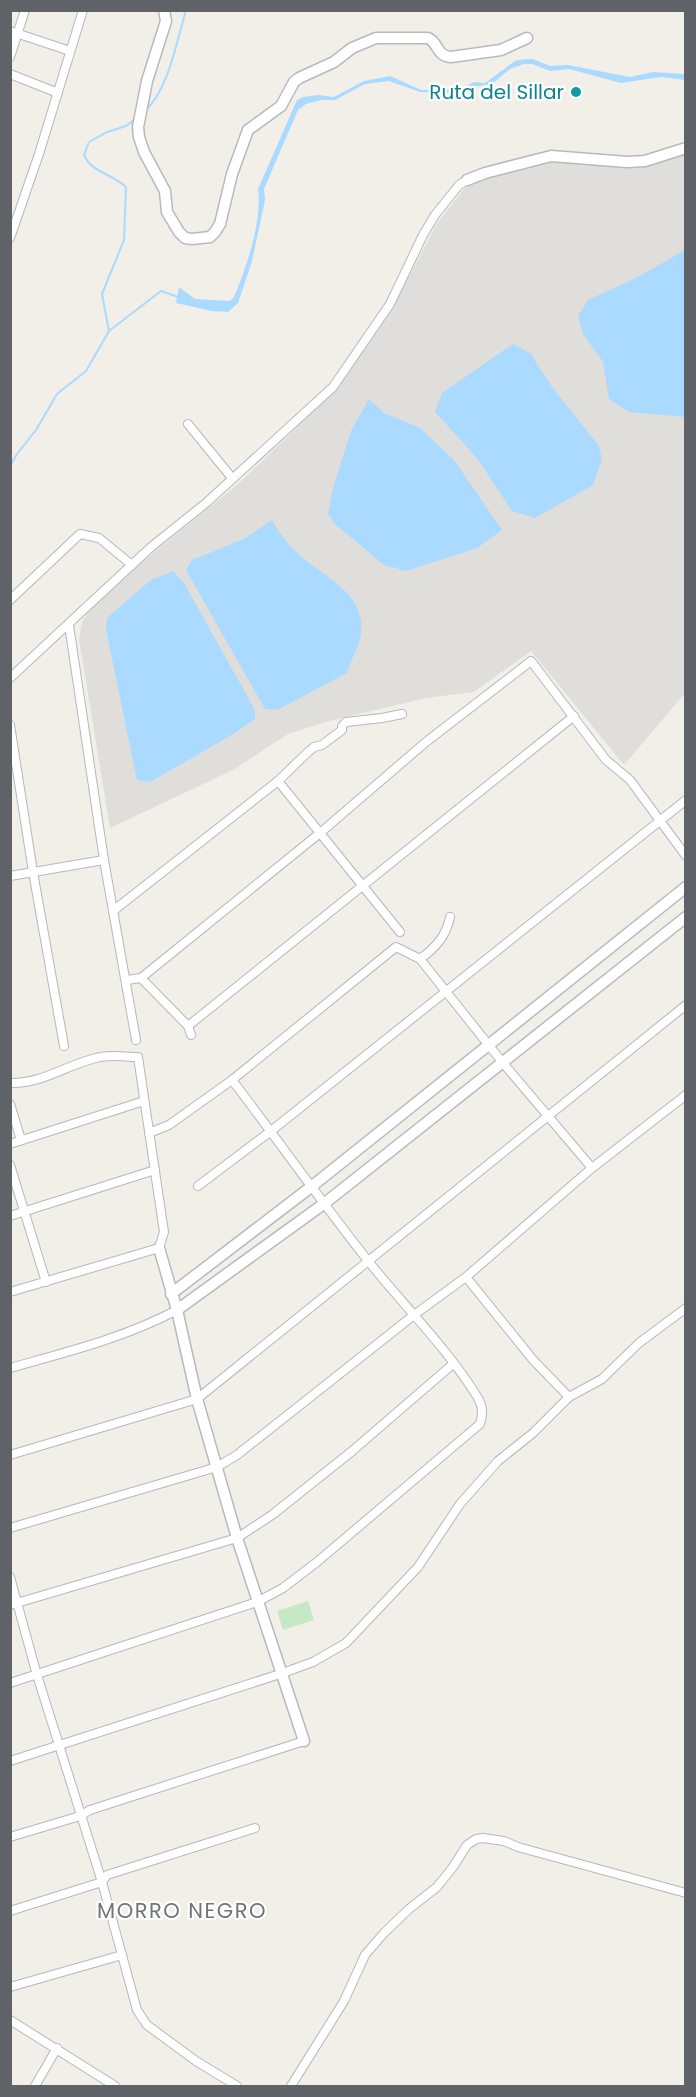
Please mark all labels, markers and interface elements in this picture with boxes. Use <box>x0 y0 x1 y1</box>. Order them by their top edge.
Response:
place label: Ruta del Sillar <box>429 78 564 106</box>
marker: Ruta del Sillar <box>569 85 583 99</box>
district label: MORRO NEGRO <box>97 1896 267 1925</box>

